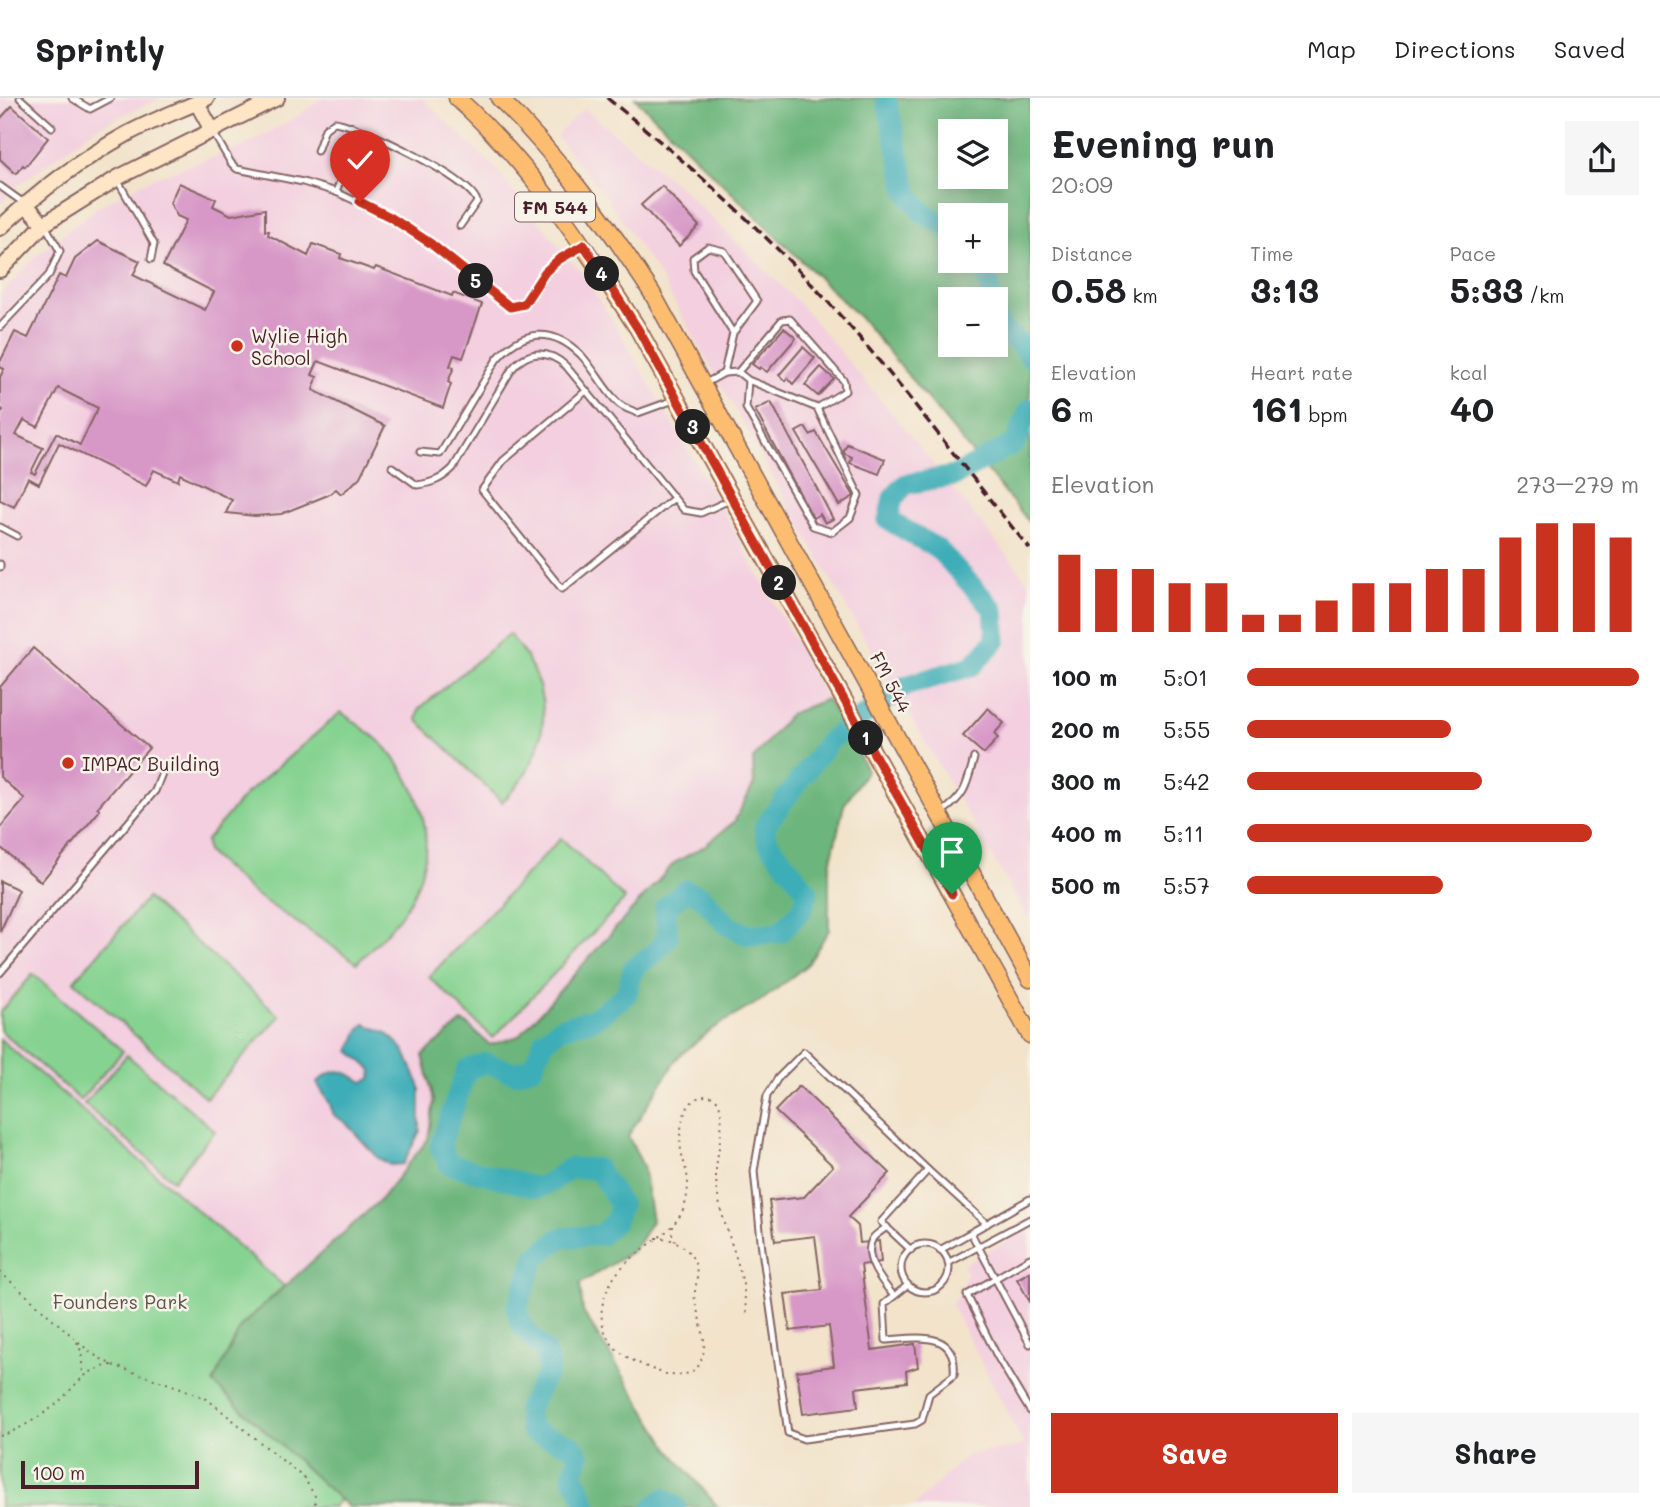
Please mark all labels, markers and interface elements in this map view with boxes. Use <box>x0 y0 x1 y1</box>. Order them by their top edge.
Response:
text: Sprintly <box>35 27 165 70</box>
text: Map <box>1307 33 1356 64</box>
text: Directions <box>1394 33 1516 64</box>
text: Saved <box>1554 33 1625 64</box>
text: Evening run <box>1051 118 1275 168</box>
map controls <box>938 119 1008 357</box>
button: layers <box>938 119 1008 189</box>
button: share <box>1565 121 1639 195</box>
pin <box>330 130 390 202</box>
icon: check <box>341 141 379 179</box>
text: 20:09 <box>1051 169 1113 199</box>
road number: FM 544 <box>515 192 595 222</box>
button: + <box>938 203 1008 273</box>
text: Distance <box>1051 241 1133 266</box>
text: Time <box>1250 241 1294 266</box>
text: Pace <box>1450 241 1496 266</box>
pin: 4 <box>584 256 620 292</box>
text: 4 <box>595 261 608 286</box>
pin: 5 <box>458 264 494 298</box>
text: 0.58 <box>1051 266 1126 312</box>
text: 3:13 <box>1250 266 1319 312</box>
text: 5:33 <box>1450 266 1523 312</box>
text: 5 <box>470 268 481 293</box>
text: km <box>1126 283 1158 308</box>
text: /km <box>1523 283 1565 308</box>
button: − <box>938 287 1008 357</box>
place label: Wylie High School <box>251 323 347 370</box>
marker: Wylie High School <box>229 338 245 354</box>
text: Elevation <box>1051 360 1136 385</box>
text: Heart rate <box>1250 360 1353 385</box>
text: kcal <box>1450 360 1488 385</box>
text: 6 <box>1051 385 1072 431</box>
text: 161 <box>1250 385 1303 431</box>
text: 40 <box>1450 385 1494 431</box>
text: m <box>1072 402 1093 427</box>
text: bpm <box>1303 402 1348 427</box>
pin: 3 <box>676 410 710 444</box>
text: 3 <box>687 414 698 439</box>
text: Elevation <box>1051 469 1154 499</box>
text: 273–279 m <box>1516 469 1639 499</box>
pin: 2 <box>762 566 796 601</box>
text: 2 <box>773 570 784 595</box>
street label: FM 544 <box>865 647 917 717</box>
text: 100 m <box>1051 662 1117 692</box>
text: 5:01 <box>1163 662 1208 692</box>
text: 200 m <box>1051 714 1120 744</box>
text: 5:55 <box>1163 714 1210 744</box>
pin: 1 <box>848 720 884 756</box>
text: 1 <box>861 725 870 750</box>
place label: IMPAC Building <box>82 751 219 776</box>
marker: IMPAC Building <box>60 755 76 771</box>
text: 300 m <box>1051 766 1121 796</box>
text: 5:42 <box>1163 766 1210 796</box>
text: 400 m <box>1051 818 1122 848</box>
text: 5:11 <box>1163 818 1204 848</box>
pin <box>922 822 982 894</box>
icon: arrive <box>933 833 971 871</box>
text: 500 m <box>1051 870 1121 900</box>
text: 5:57 <box>1163 870 1210 900</box>
park label: Founders Park <box>53 1289 187 1314</box>
button: Save <box>1051 1413 1338 1493</box>
button: Share <box>1352 1413 1639 1493</box>
scale bar <box>21 1458 200 1490</box>
text: 100 m <box>32 1460 85 1485</box>

